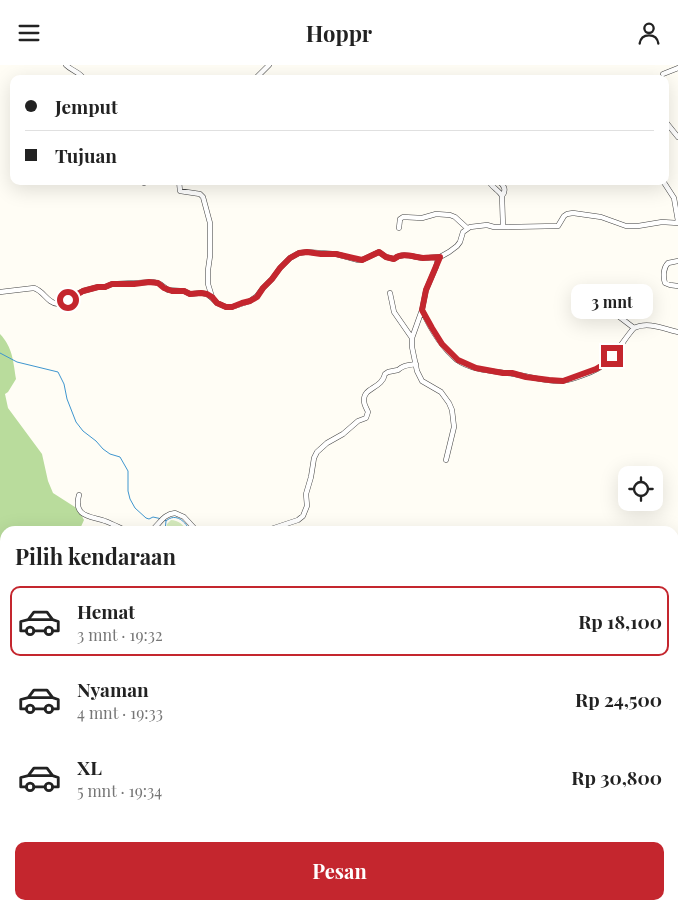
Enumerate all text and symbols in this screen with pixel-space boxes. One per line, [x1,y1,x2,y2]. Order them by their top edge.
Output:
text: Hoppr [306,18,372,48]
icon: menu [15,19,43,47]
icon: person [635,19,663,47]
text: Jemput [55,93,118,119]
text: Tujuan [55,142,117,168]
callout: 3 mnt [571,283,653,319]
route start [57,289,79,311]
text: 3 mnt [591,291,633,312]
route end [601,345,623,367]
map controls [618,466,663,511]
button: locate [618,466,663,511]
text: Pilih kendaraan [15,541,176,571]
text: Hemat [77,598,135,624]
icon: car [17,599,62,644]
text: Rp 18,100 [578,608,662,634]
text: 3 mnt · 19:32 [77,624,163,645]
text: Nyaman [77,676,149,702]
icon: car [17,677,62,722]
text: Rp 24,500 [575,686,662,712]
text: 4 mnt · 19:33 [77,702,163,723]
text: XL [77,754,102,780]
icon: car [17,755,62,800]
text: Rp 30,800 [571,764,662,790]
text: 5 mnt · 19:34 [77,780,162,801]
button: Pesan [15,842,664,900]

